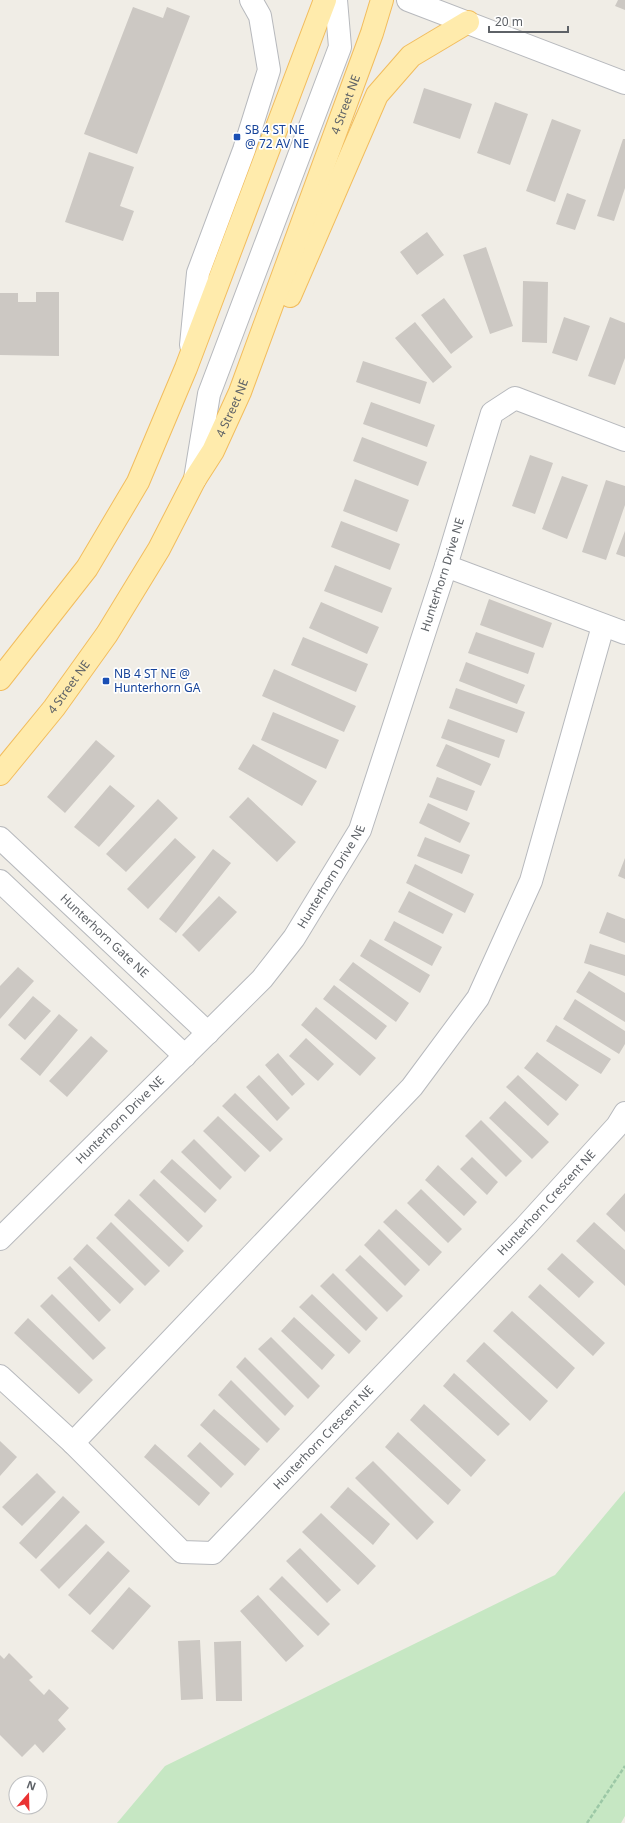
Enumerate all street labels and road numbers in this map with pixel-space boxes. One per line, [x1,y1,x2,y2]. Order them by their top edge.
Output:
street label: 4 Street NE [326,72,364,137]
street label: 4 Street NE [211,376,252,440]
street label: Hunterhorn Drive NE [416,516,468,634]
street label: 4 Street NE [44,656,94,717]
street label: Hunterhorn Drive NE [293,823,369,931]
street label: Hunterhorn Gate NE [57,890,153,981]
street label: Hunterhorn Drive NE [71,1072,168,1167]
street label: Hunterhorn Crescent NE [493,1146,599,1259]
street label: Hunterhorn Crescent NE [269,1381,377,1493]

